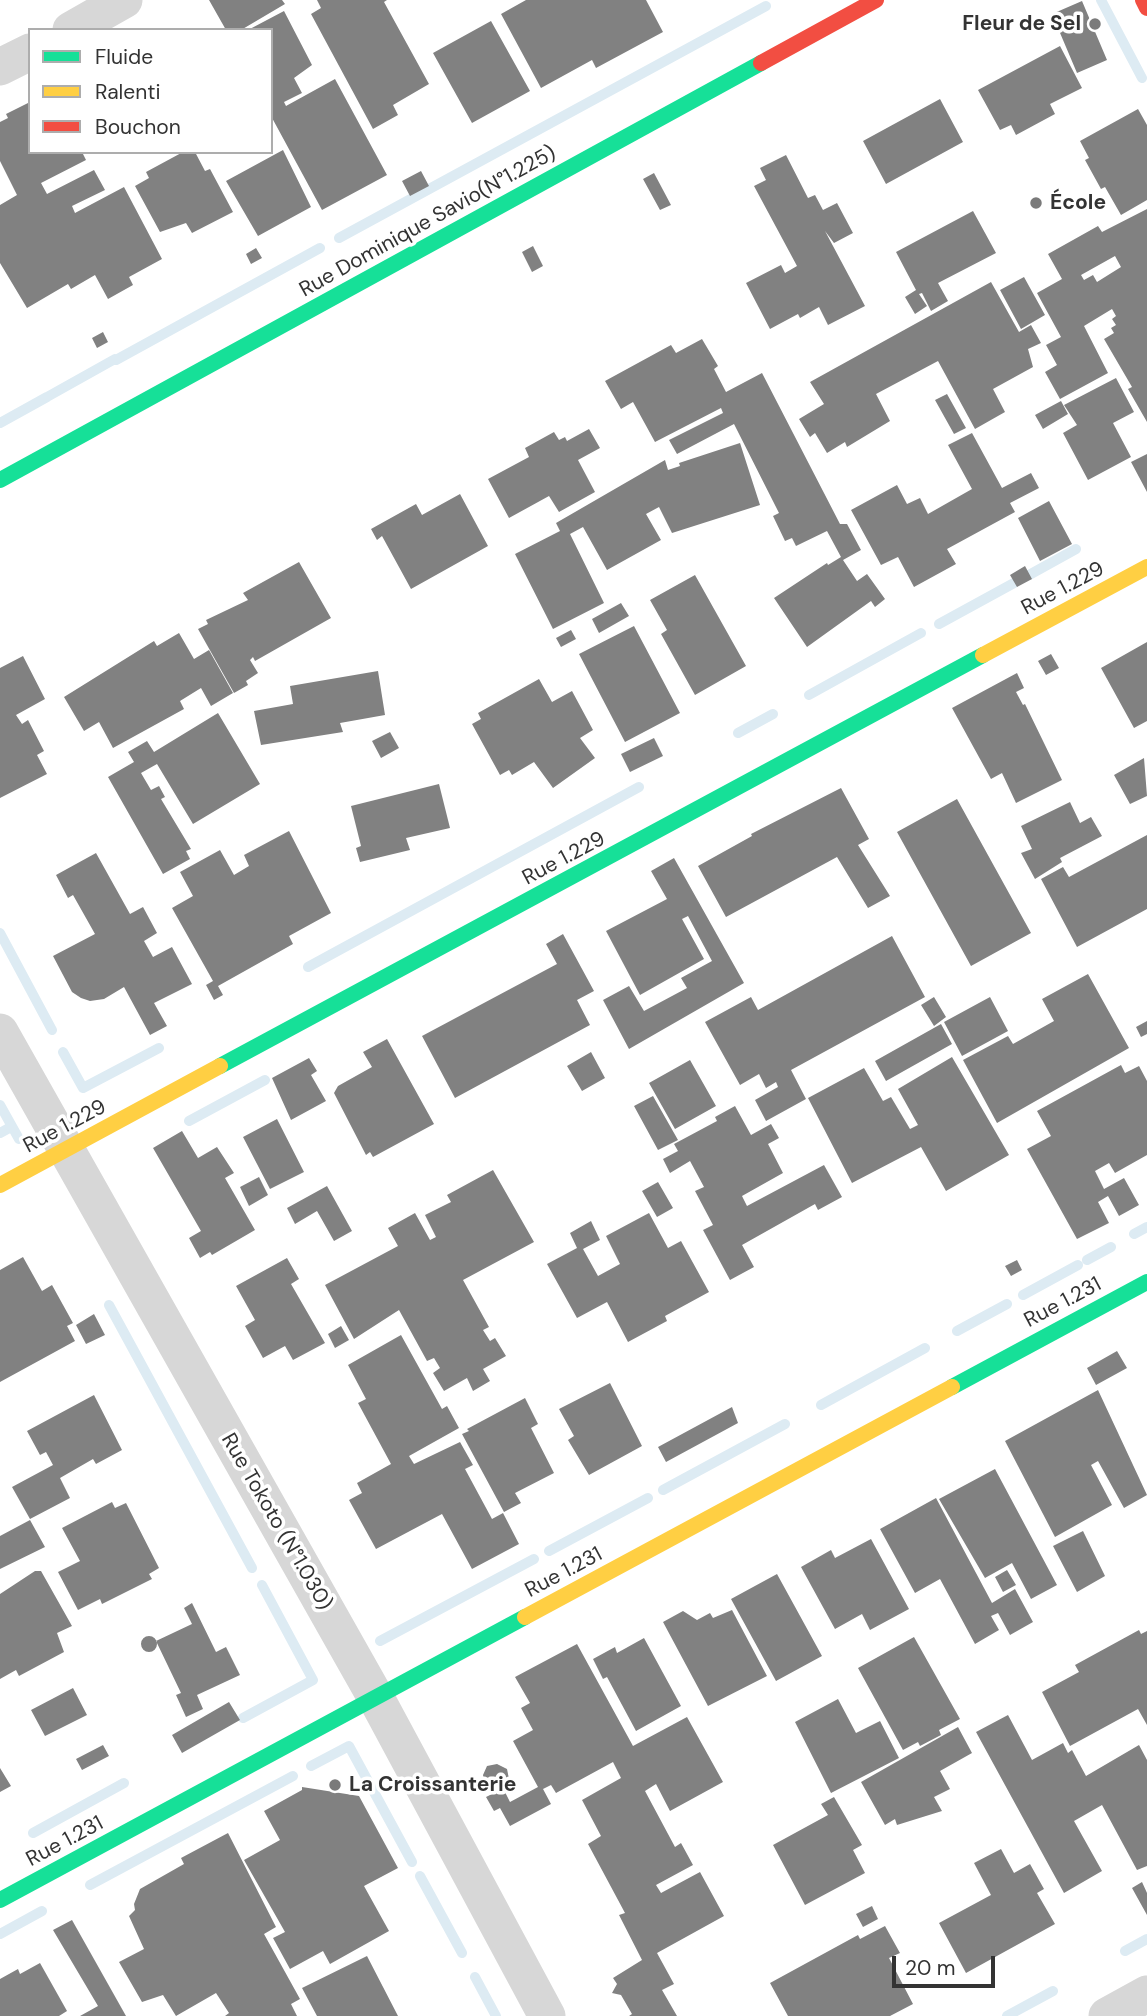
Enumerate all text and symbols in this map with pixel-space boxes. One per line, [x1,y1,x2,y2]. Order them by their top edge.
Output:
place label: Fleur de Sel [962,11,1081,37]
marker: Fleur de Sel [1087,16,1103,32]
legend [28,28,273,154]
text: Fluide [95,43,153,71]
text: Ralenti [95,78,161,106]
text: Bouchon [95,113,181,141]
street label: Rue Dominique Savio(N°1.225) [295,141,561,303]
place label: École [1050,190,1106,216]
marker: École [1028,195,1044,211]
street label: Rue 1.229 [1017,557,1109,621]
street label: Rue 1.229 [518,827,610,891]
street label: Rue 1.229 [19,1095,111,1159]
street label: Rue 1.231 [1020,1272,1106,1334]
street label: Rue Tokoto (N°1.030) [215,1429,337,1615]
street label: Rue 1.231 [521,1542,607,1604]
place label: La Croissanterie [349,1772,517,1798]
marker: La Croissanterie [327,1777,343,1793]
street label: Rue 1.231 [22,1811,108,1873]
scale bar [895,1942,998,1986]
text: 20 m [905,1954,956,1982]

